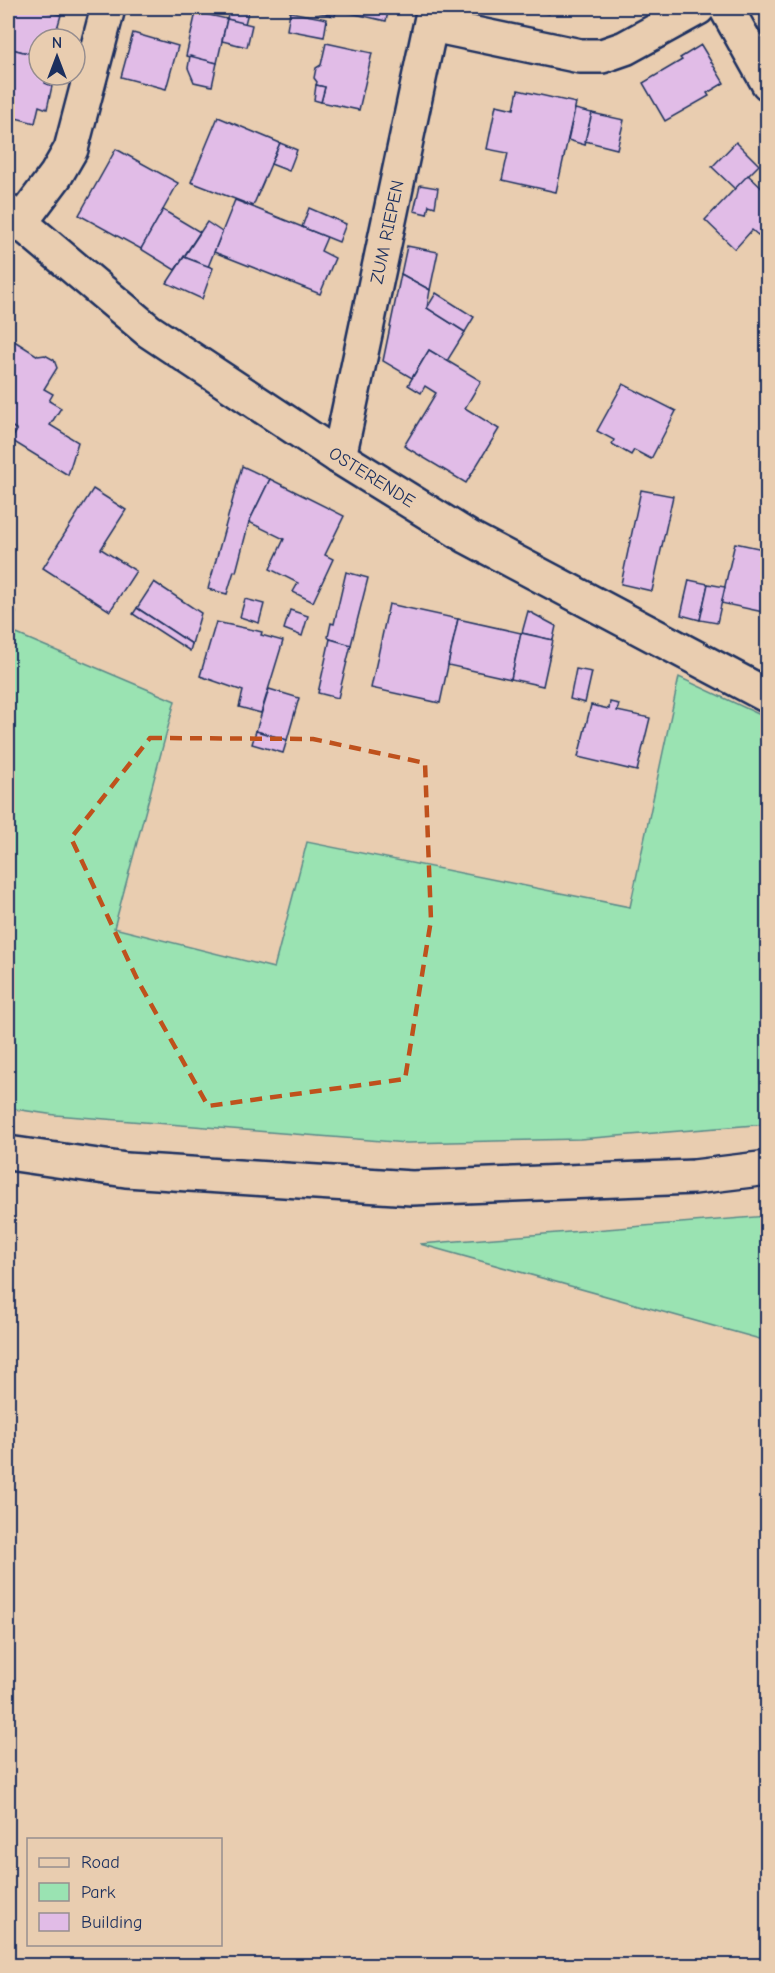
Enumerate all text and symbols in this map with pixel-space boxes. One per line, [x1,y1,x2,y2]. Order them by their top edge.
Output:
north arrow [27,27,87,87]
text: N [52,34,62,52]
street label: ZUM RIEPEN [366,178,409,286]
street label: OSTERENDE [325,443,419,512]
legend [27,1838,222,1946]
text: Road [81,1852,120,1873]
text: Park [81,1882,116,1903]
text: Building [81,1912,143,1933]

